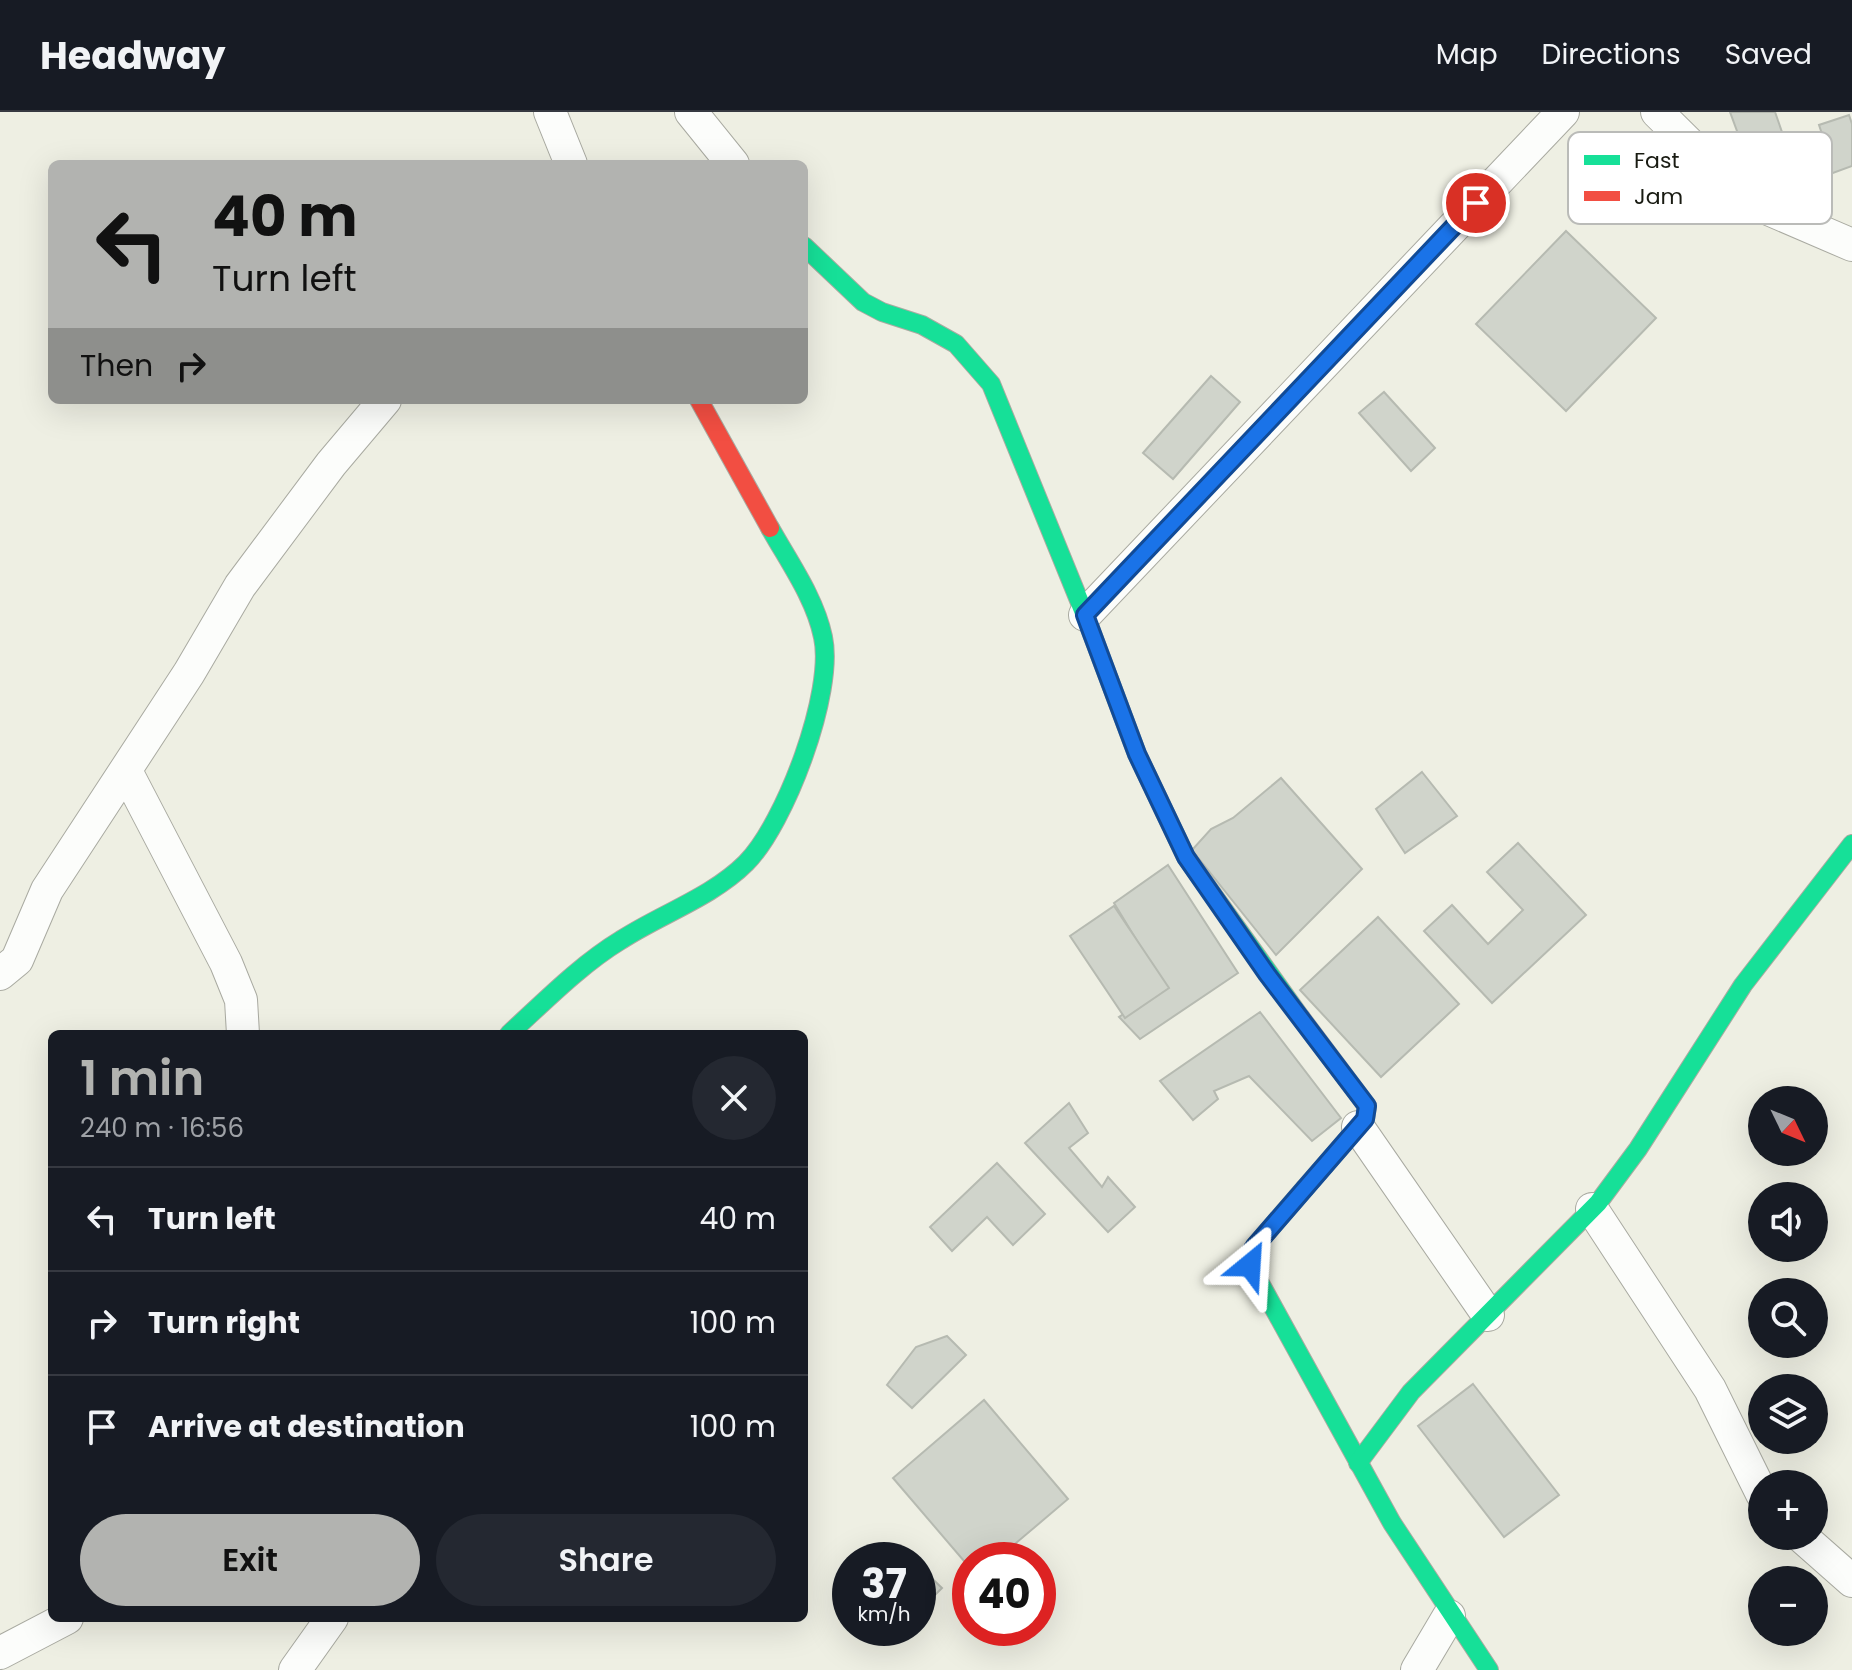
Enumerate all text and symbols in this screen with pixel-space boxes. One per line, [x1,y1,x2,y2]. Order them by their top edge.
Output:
text: Headway [40,29,226,82]
text: Map [1436,35,1498,74]
text: Directions [1542,35,1681,74]
text: Saved [1725,35,1812,74]
legend [1568,132,1832,224]
text: Fast [1634,145,1679,176]
pin [1442,169,1510,237]
text: 40 m [212,177,358,256]
icon: arrive [1454,181,1498,225]
text: Jam [1634,181,1683,212]
icon: left [80,192,184,296]
text: Turn left [212,253,357,304]
text: Then [80,344,153,387]
icon: right [169,344,213,388]
text: 1 min [80,1045,204,1112]
button: close [692,1056,776,1140]
north arrow [1748,1086,1828,1166]
map controls [1748,1086,1828,1646]
text: 240 m · 16:56 [80,1110,244,1146]
button: sound [1748,1182,1828,1262]
icon: left [80,1197,124,1241]
text: Turn left [148,1197,276,1240]
text: 40 m [699,1197,776,1240]
position arrow [1208,1223,1292,1307]
button: search [1748,1278,1828,1358]
icon: right [80,1301,124,1345]
text: Turn right [148,1301,300,1344]
text: 100 m [690,1301,776,1344]
button: layers [1748,1374,1828,1454]
icon: arrive [80,1405,124,1449]
text: Arrive at destination [148,1405,465,1448]
text: 100 m [690,1405,776,1448]
button: + [1748,1470,1828,1550]
button: Exit [80,1514,420,1606]
button: Share [436,1514,776,1606]
speed limit sign: 40 [952,1542,1056,1646]
text: 37 [861,1556,907,1612]
button: − [1748,1566,1828,1646]
text: km/h [857,1600,911,1628]

